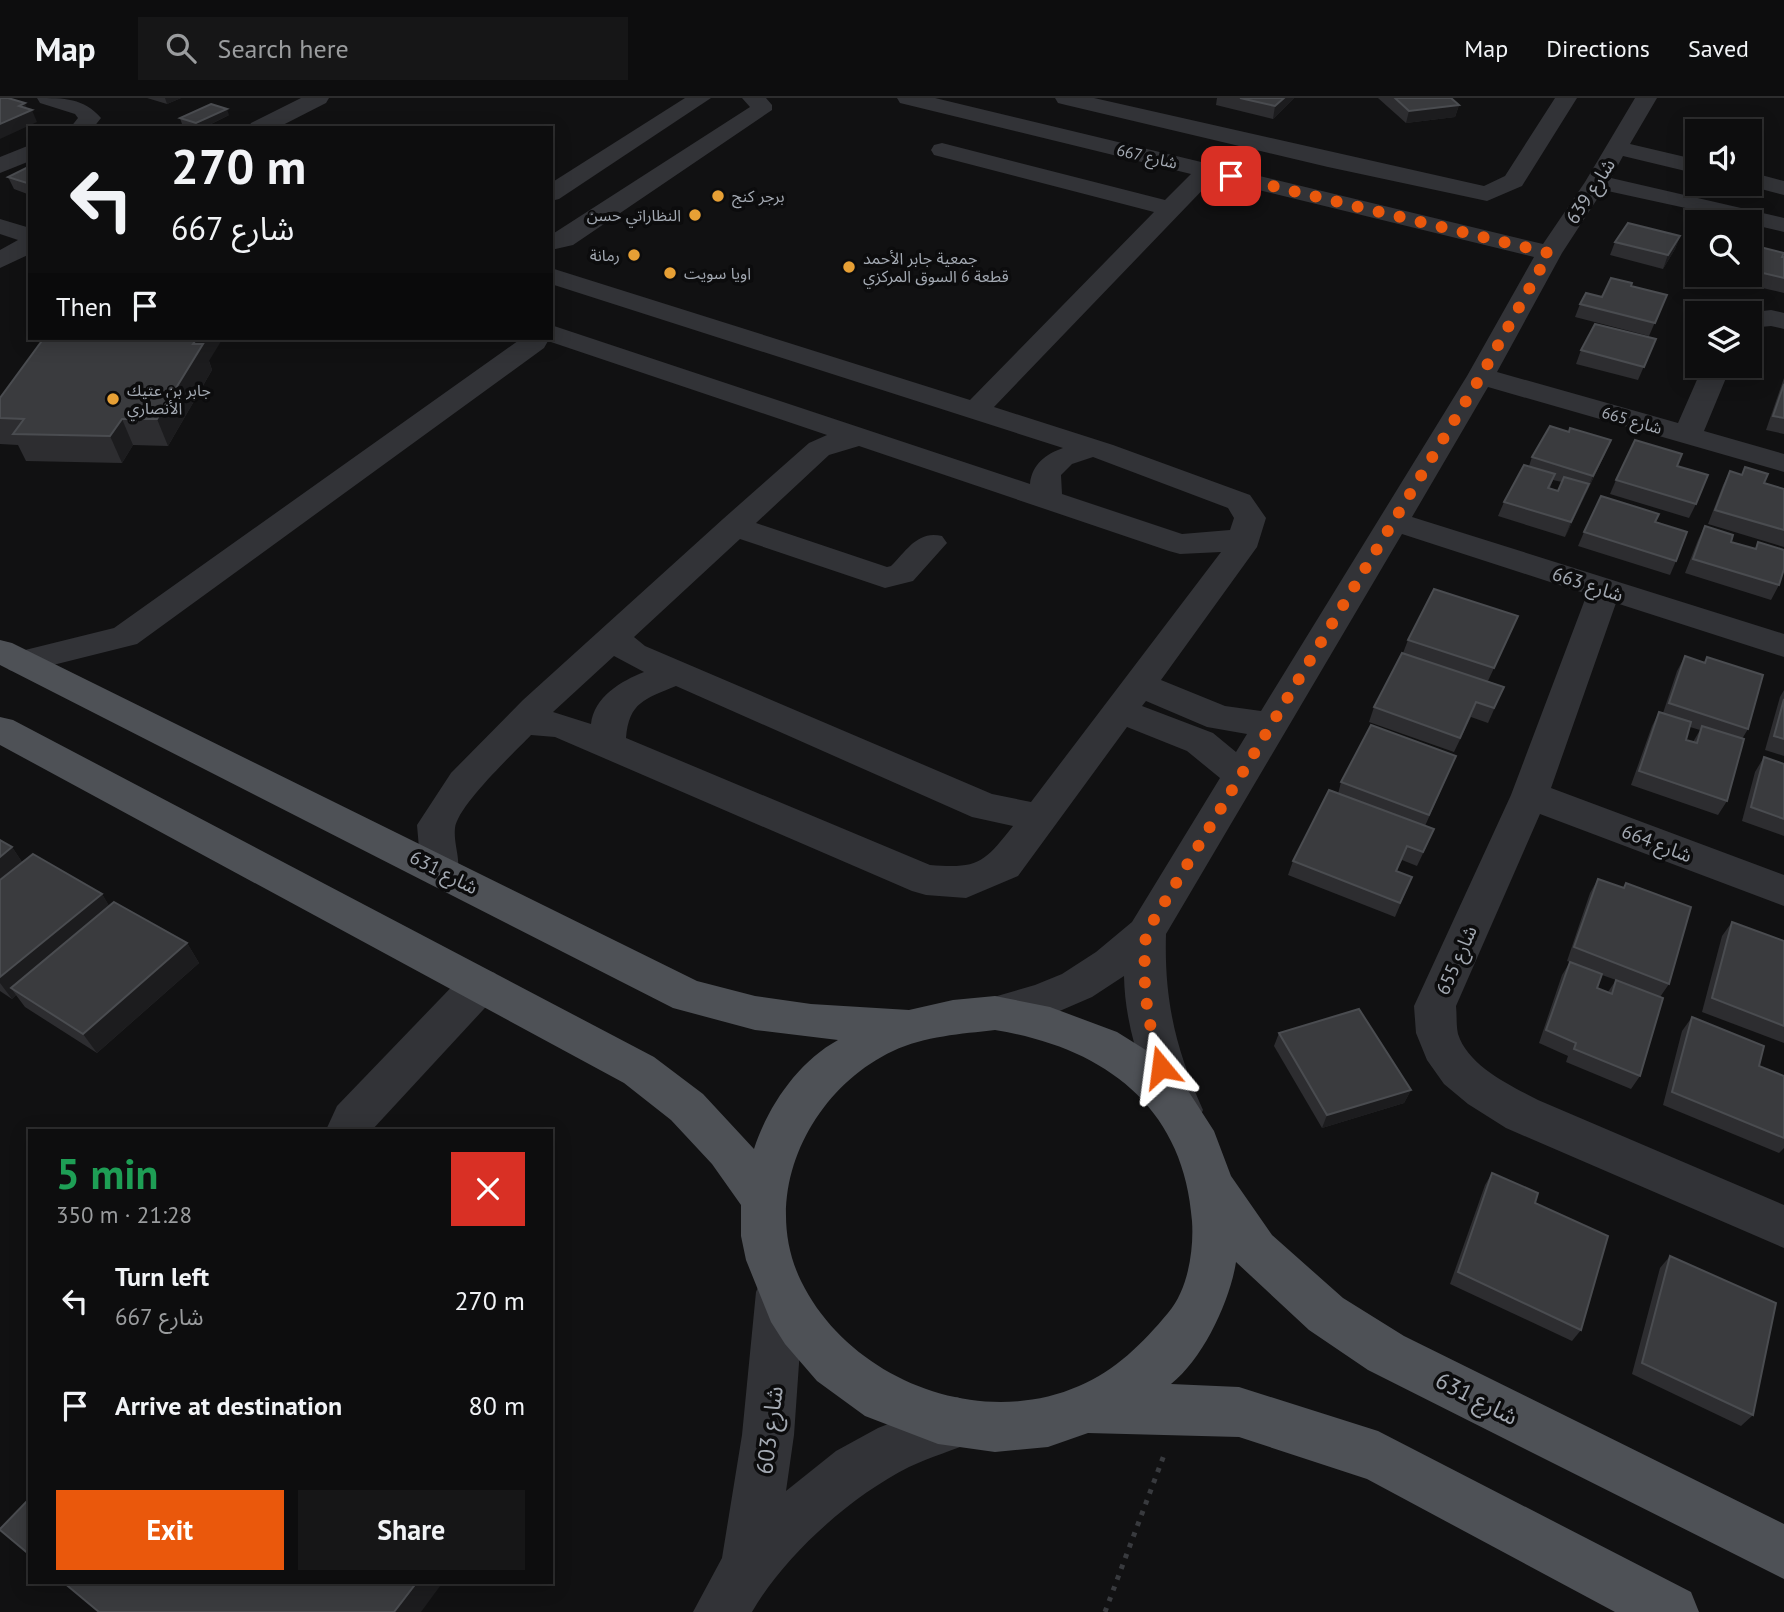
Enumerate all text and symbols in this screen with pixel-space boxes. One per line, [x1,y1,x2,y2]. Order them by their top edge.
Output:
search box [138,17,628,80]
text: Map [35,27,96,70]
icon: search [162,29,200,67]
text: Search here [218,32,349,65]
text: Map [1464,33,1508,64]
text: Directions [1546,33,1650,64]
text: Saved [1688,33,1749,64]
map controls [1685,119,1762,378]
button: sound [1685,119,1762,196]
text: 270 m [171,134,306,198]
street label: شارع 667 [1114,139,1179,176]
pin [1201,146,1261,206]
icon: left [56,154,147,245]
street label: شارع 639 [1560,154,1622,229]
icon: arrive [1212,157,1250,195]
place label: برجر كنج [732,186,785,209]
marker: برجر كنج [710,188,726,204]
place label: النظاراتي حسن [587,205,681,228]
text: شارع 667 [171,207,294,249]
marker: النظاراتي حسن [687,207,703,223]
button: search [1685,210,1762,287]
place label: رمانة [590,245,620,265]
marker: رمانة [626,247,642,263]
place label: جمعية جابر الأحمد قطعة 6 السوق المركزي [863,248,1009,289]
marker: جمعية جابر الأحمد قطعة 6 السوق المركزي [841,259,857,275]
place label: اويا سويت [684,263,751,283]
marker: اويا سويت [662,265,678,281]
icon: arrive [126,287,164,325]
text: Then [56,290,112,323]
button: layers [1685,301,1762,378]
place label: جابر بن عتيك الأنصاري [127,380,211,421]
marker: جابر بن عتيك الأنصاري [105,391,121,407]
street label: شارع 665 [1599,402,1664,441]
street label: شارع 663 [1549,561,1627,609]
street label: شارع 664 [1618,819,1695,869]
street label: شارع 631 [405,845,482,901]
street label: شارع 655 [1430,922,1484,999]
position arrow [1124,1030,1198,1104]
text: 5 min [56,1146,158,1201]
button: close [451,1152,525,1226]
text: 350 m · 21:28 [56,1200,192,1229]
text: Turn left [115,1260,209,1293]
icon: left [56,1282,94,1320]
text: 270 m [454,1284,525,1317]
text: شارع 667 [115,1302,204,1331]
street label: شارع 631 [1430,1365,1523,1434]
street label: شارع 603 [749,1384,792,1476]
icon: arrive [56,1387,94,1425]
text: Arrive at destination [115,1389,342,1422]
text: 80 m [469,1389,525,1422]
button: Exit [56,1490,284,1570]
button: Share [298,1490,525,1570]

